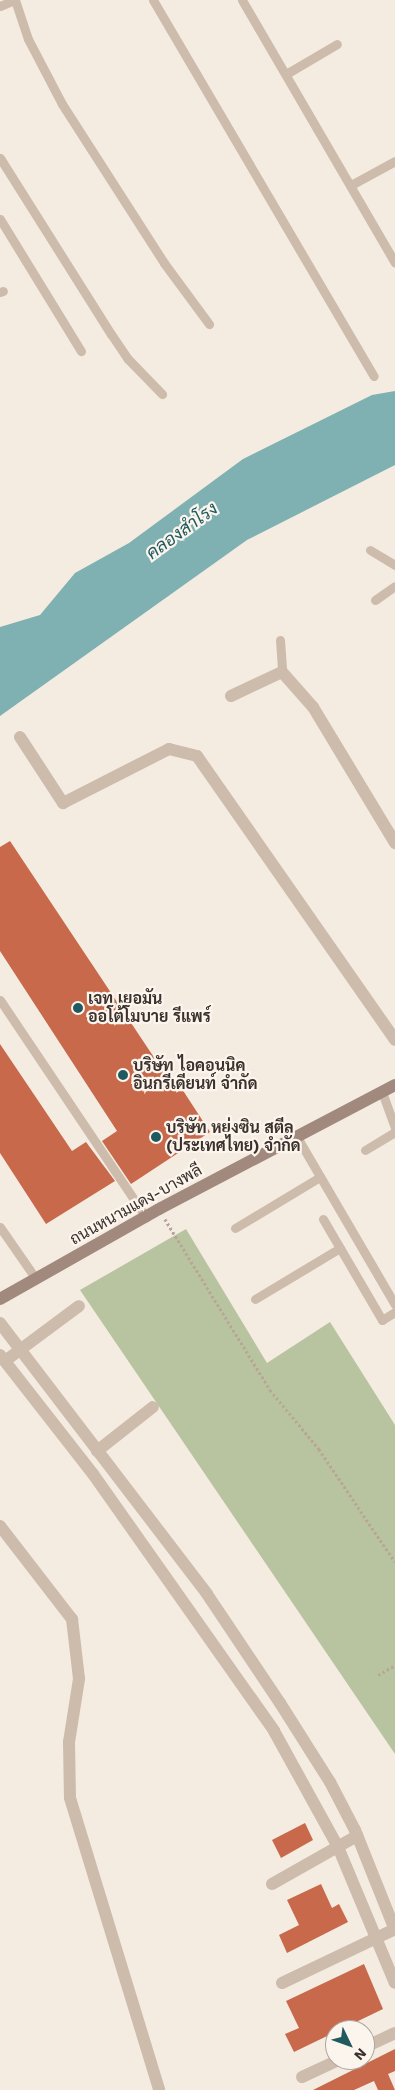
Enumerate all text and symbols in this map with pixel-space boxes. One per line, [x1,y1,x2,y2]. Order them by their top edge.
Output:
water label: คลองสำโรง [142,498,222,564]
place label: เจท เยอมัน ออโต้โมบาย รีแพร์ [88,989,211,1027]
marker: เจท เยอมัน ออโต้โมบาย รีแพร์ [72,1002,84,1014]
place label: บริษัท ไอคอนนิค อินกรีเดียนท์ จำกัด [133,1056,257,1094]
marker: บริษัท ไอคอนนิค อินกรีเดียนท์ จำกัด [117,1069,129,1081]
place label: บริษัท หย่งซิน สตีล (ประเทศไทย) จํากัด [166,1118,301,1156]
marker: บริษัท หย่งซิน สตีล (ประเทศไทย) จํากัด [150,1131,162,1143]
street label: ถนนหนามแดง-บางพลี [67,1161,205,1249]
north arrow [325,2020,375,2070]
text: N [351,2045,370,2064]

